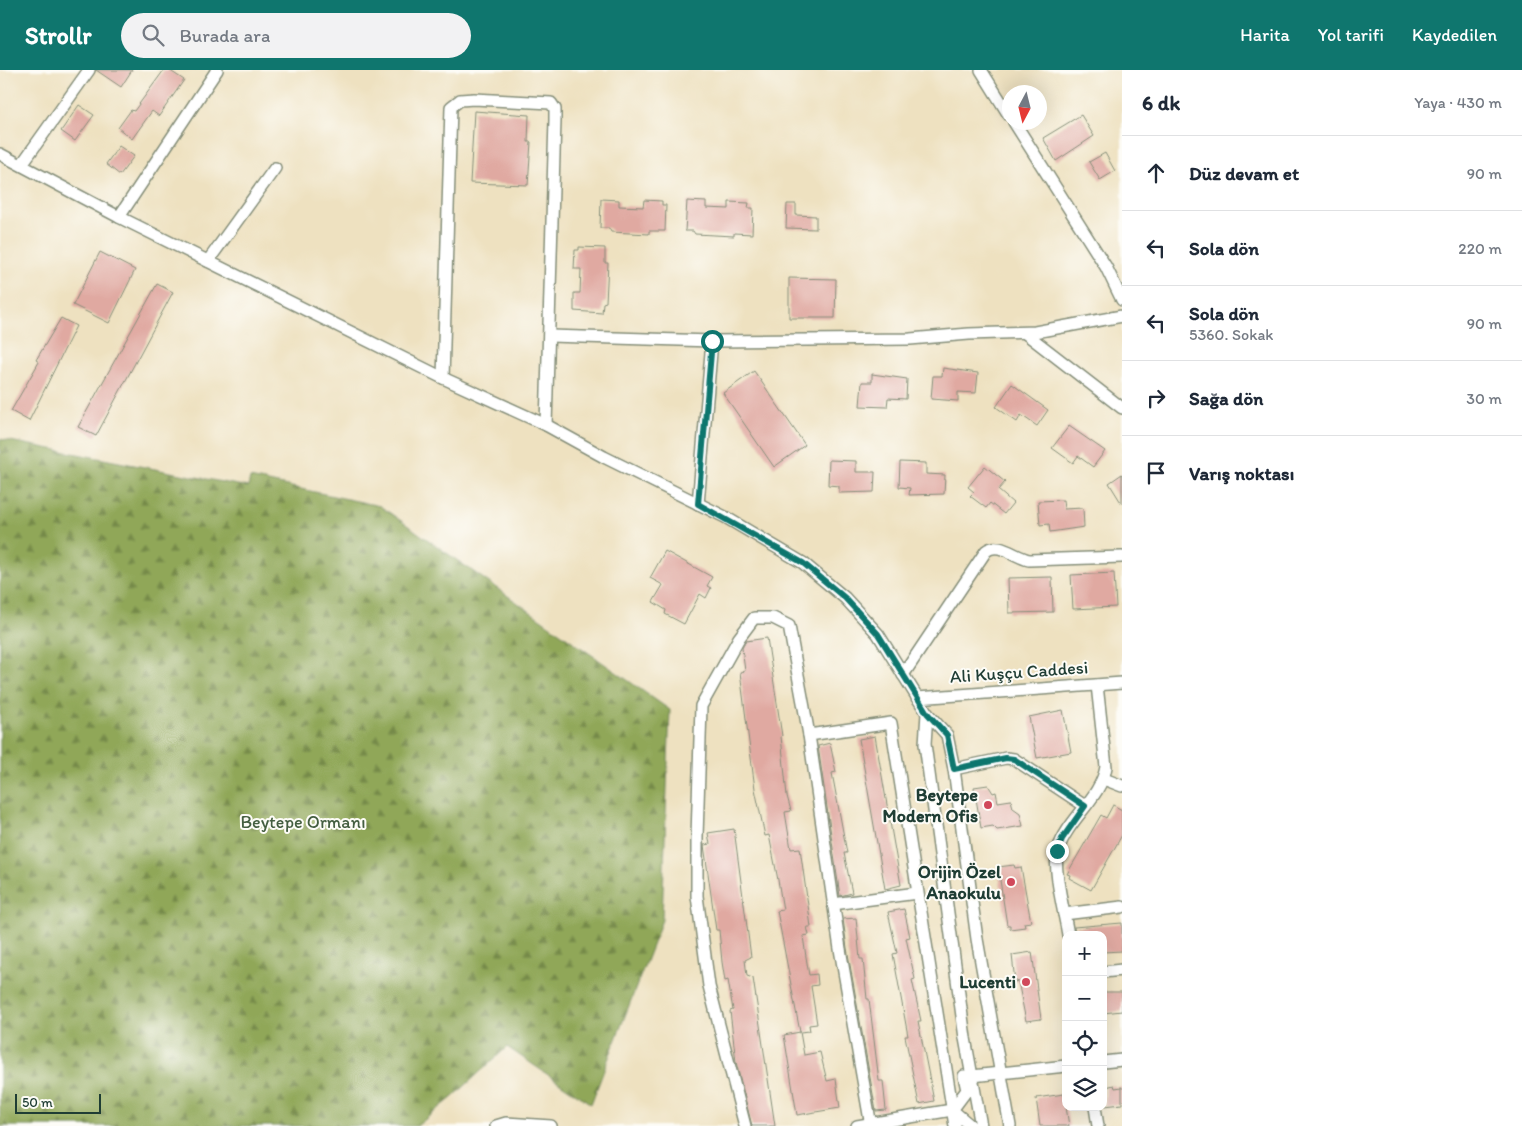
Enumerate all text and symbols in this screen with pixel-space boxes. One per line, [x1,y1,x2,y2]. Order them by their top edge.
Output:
search box [121,13,471,58]
text: Strollr [25,21,91,50]
icon: search [139,21,167,49]
text: Burada ara [179,24,270,47]
text: Harita [1240,24,1290,46]
text: Yol tarifi [1318,24,1384,46]
text: Kaydedilen [1412,24,1497,46]
north arrow [1002,85,1047,130]
text: 6 dk [1142,90,1180,115]
text: Yaya · 430 m [1414,93,1502,112]
icon: ahead [1142,159,1170,187]
text: Düz devam et [1189,162,1299,185]
text: 90 m [1467,164,1502,183]
icon: left [1142,234,1170,262]
text: Sola dön [1189,237,1259,260]
text: 220 m [1458,239,1502,258]
text: Sola dön [1189,302,1259,325]
icon: left [1142,309,1170,337]
text: 90 m [1467,314,1502,333]
text: 5360. Sokak [1189,325,1273,344]
route start [701,330,724,353]
icon: right [1142,384,1170,412]
text: Sağa dön [1189,387,1263,410]
text: 30 m [1466,389,1502,408]
icon: arrive [1142,459,1170,487]
text: Varış noktası [1189,462,1294,485]
street label: Ali Kuşçu Caddesi [949,656,1089,688]
place label: Beytepe Modern Ofis [883,784,978,827]
marker: Beytepe Modern Ofis [982,799,994,811]
park label: Beytepe Ormanı [240,811,366,833]
route end [1046,840,1069,863]
place label: Orijin Özel Anaokulu [918,861,1002,904]
marker: Orijin Özel Anaokulu [1005,876,1017,888]
map controls [1062,931,1107,1111]
button: + [1062,931,1107,976]
place label: Lucenti [959,971,1016,993]
marker: Lucenti [1020,976,1032,988]
button: − [1062,976,1107,1021]
button: locate [1062,1021,1107,1066]
button: layers [1062,1066,1107,1111]
scale bar [15,1091,101,1114]
text: 50 m [22,1094,53,1111]

